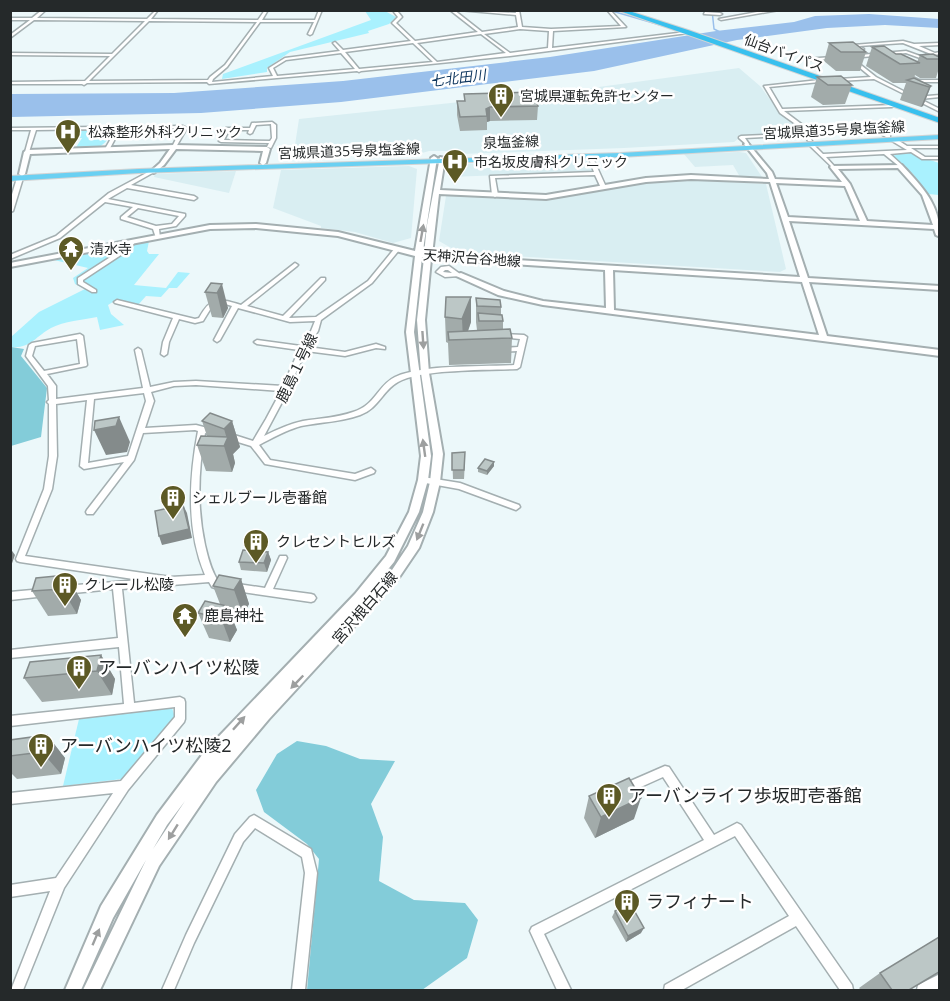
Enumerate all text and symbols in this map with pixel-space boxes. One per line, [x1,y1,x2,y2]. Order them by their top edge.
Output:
street label: 仙台バイパス [742,29,827,76]
water label: 七北田川 [429,64,489,90]
building icon: 宮城県運転免許センター [486,81,516,119]
place label: 宮城県運転免許センター [520,86,674,105]
street label: 宮城県道35号泉塩釜線 [763,116,905,143]
hospital icon: 松森整形外科クリニック [53,117,83,155]
place label: 松森整形外科クリニック [88,122,242,141]
street label: 泉塩釜線 [483,131,539,152]
street label: 宮城県道35号泉塩釜線 [278,139,420,162]
hospital icon: 市名坂皮膚科クリニック [440,147,470,185]
place label: 市名坂皮膚科クリニック [474,152,628,171]
one-way arrow [417,224,426,243]
temple icon: 清水寺 [56,234,86,272]
place label: 清水寺 [90,239,132,258]
street label: 天神沢台谷地線 [422,245,522,270]
street label: 鹿島１号線 [271,329,322,406]
one-way arrow [418,331,427,350]
one-way arrow [419,438,429,457]
building icon: シェルブール壱番館 [158,483,188,521]
place label: シェルブール壱番館 [192,487,327,507]
one-way arrow [414,523,424,541]
building icon: クレセントヒルズ [241,527,271,565]
place label: クレセントヒルズ [276,531,396,551]
street label: 宮沢根白石線 [327,567,401,648]
building icon: クレール松陵 [50,570,80,608]
place label: クレール松陵 [84,574,174,594]
temple icon: 鹿島神社 [170,601,200,639]
place label: 鹿島神社 [204,605,264,625]
building icon: アーバンハイツ松陵 [64,653,94,691]
place label: アーバンハイツ松陵 [98,655,259,679]
one-way arrow [290,674,304,688]
one-way arrow [232,716,245,731]
building icon: アーバンハイツ松陵2 [26,731,56,769]
place label: アーバンハイツ松陵2 [60,733,232,757]
building icon: アーバンライフ歩坂町壱番館 [594,781,624,819]
place label: アーバンライフ歩坂町壱番館 [628,783,862,807]
one-way arrow [168,824,179,840]
building icon: ラフィナート [612,887,642,925]
place label: ラフィナート [646,889,754,913]
one-way arrow [91,927,101,945]

